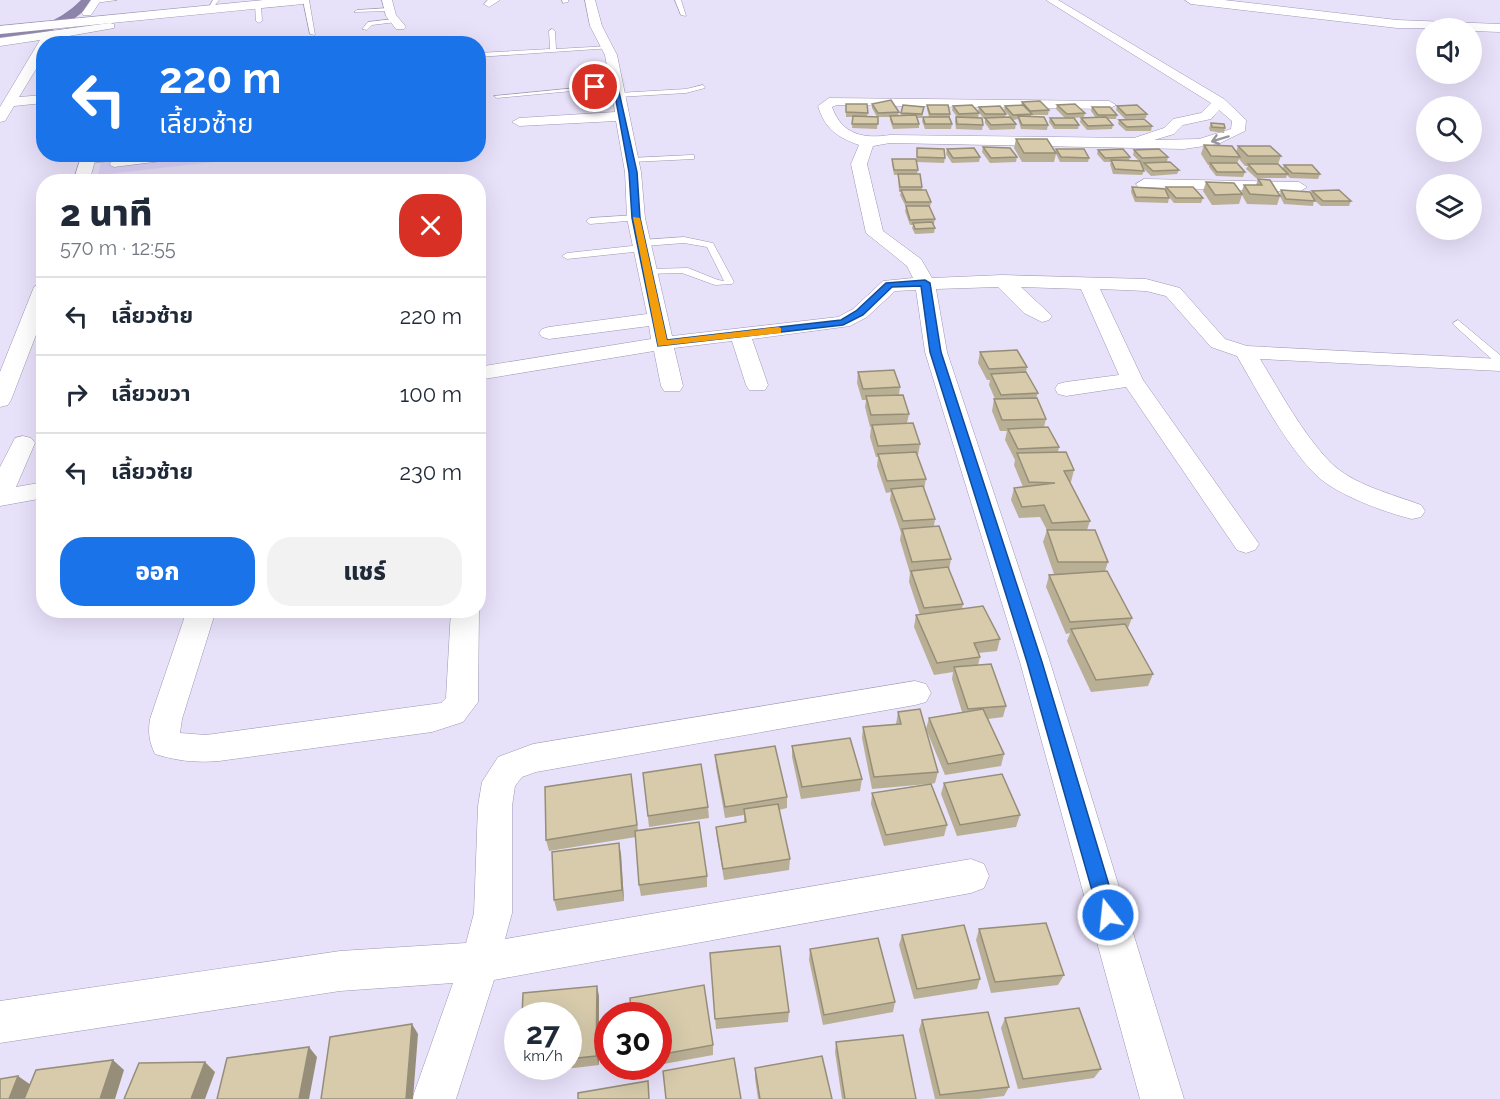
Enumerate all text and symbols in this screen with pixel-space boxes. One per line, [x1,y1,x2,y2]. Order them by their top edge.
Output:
map controls [1416,18,1482,240]
button: sound [1416,18,1482,84]
text: 220 m [159,54,281,103]
icon: left [60,60,138,138]
pin [569,61,620,112]
icon: arrive [578,70,611,103]
button: search [1416,96,1482,162]
text: เลี้ยวซ้าย [159,108,253,139]
one-way arrow [1211,134,1230,145]
button: layers [1416,174,1482,240]
text: 2 นาที [60,192,152,234]
button: close [399,194,462,257]
text: 570 m · 12:55 [60,236,176,260]
icon: left [60,300,93,333]
text: เลี้ยวซ้าย [111,302,193,328]
text: 220 m [400,303,462,329]
icon: right [60,378,93,411]
text: เลี้ยวขวา [111,380,191,406]
text: 100 m [400,381,462,407]
icon: left [60,456,93,489]
text: เลี้ยวซ้าย [111,458,193,484]
text: 230 m [399,459,462,485]
button: ออก [60,537,255,606]
button: แชร์ [267,537,462,606]
position arrow [1076,883,1140,947]
speed limit sign: 30 [594,1002,672,1080]
text: 27 [526,1016,560,1051]
text: km/h [523,1047,563,1065]

